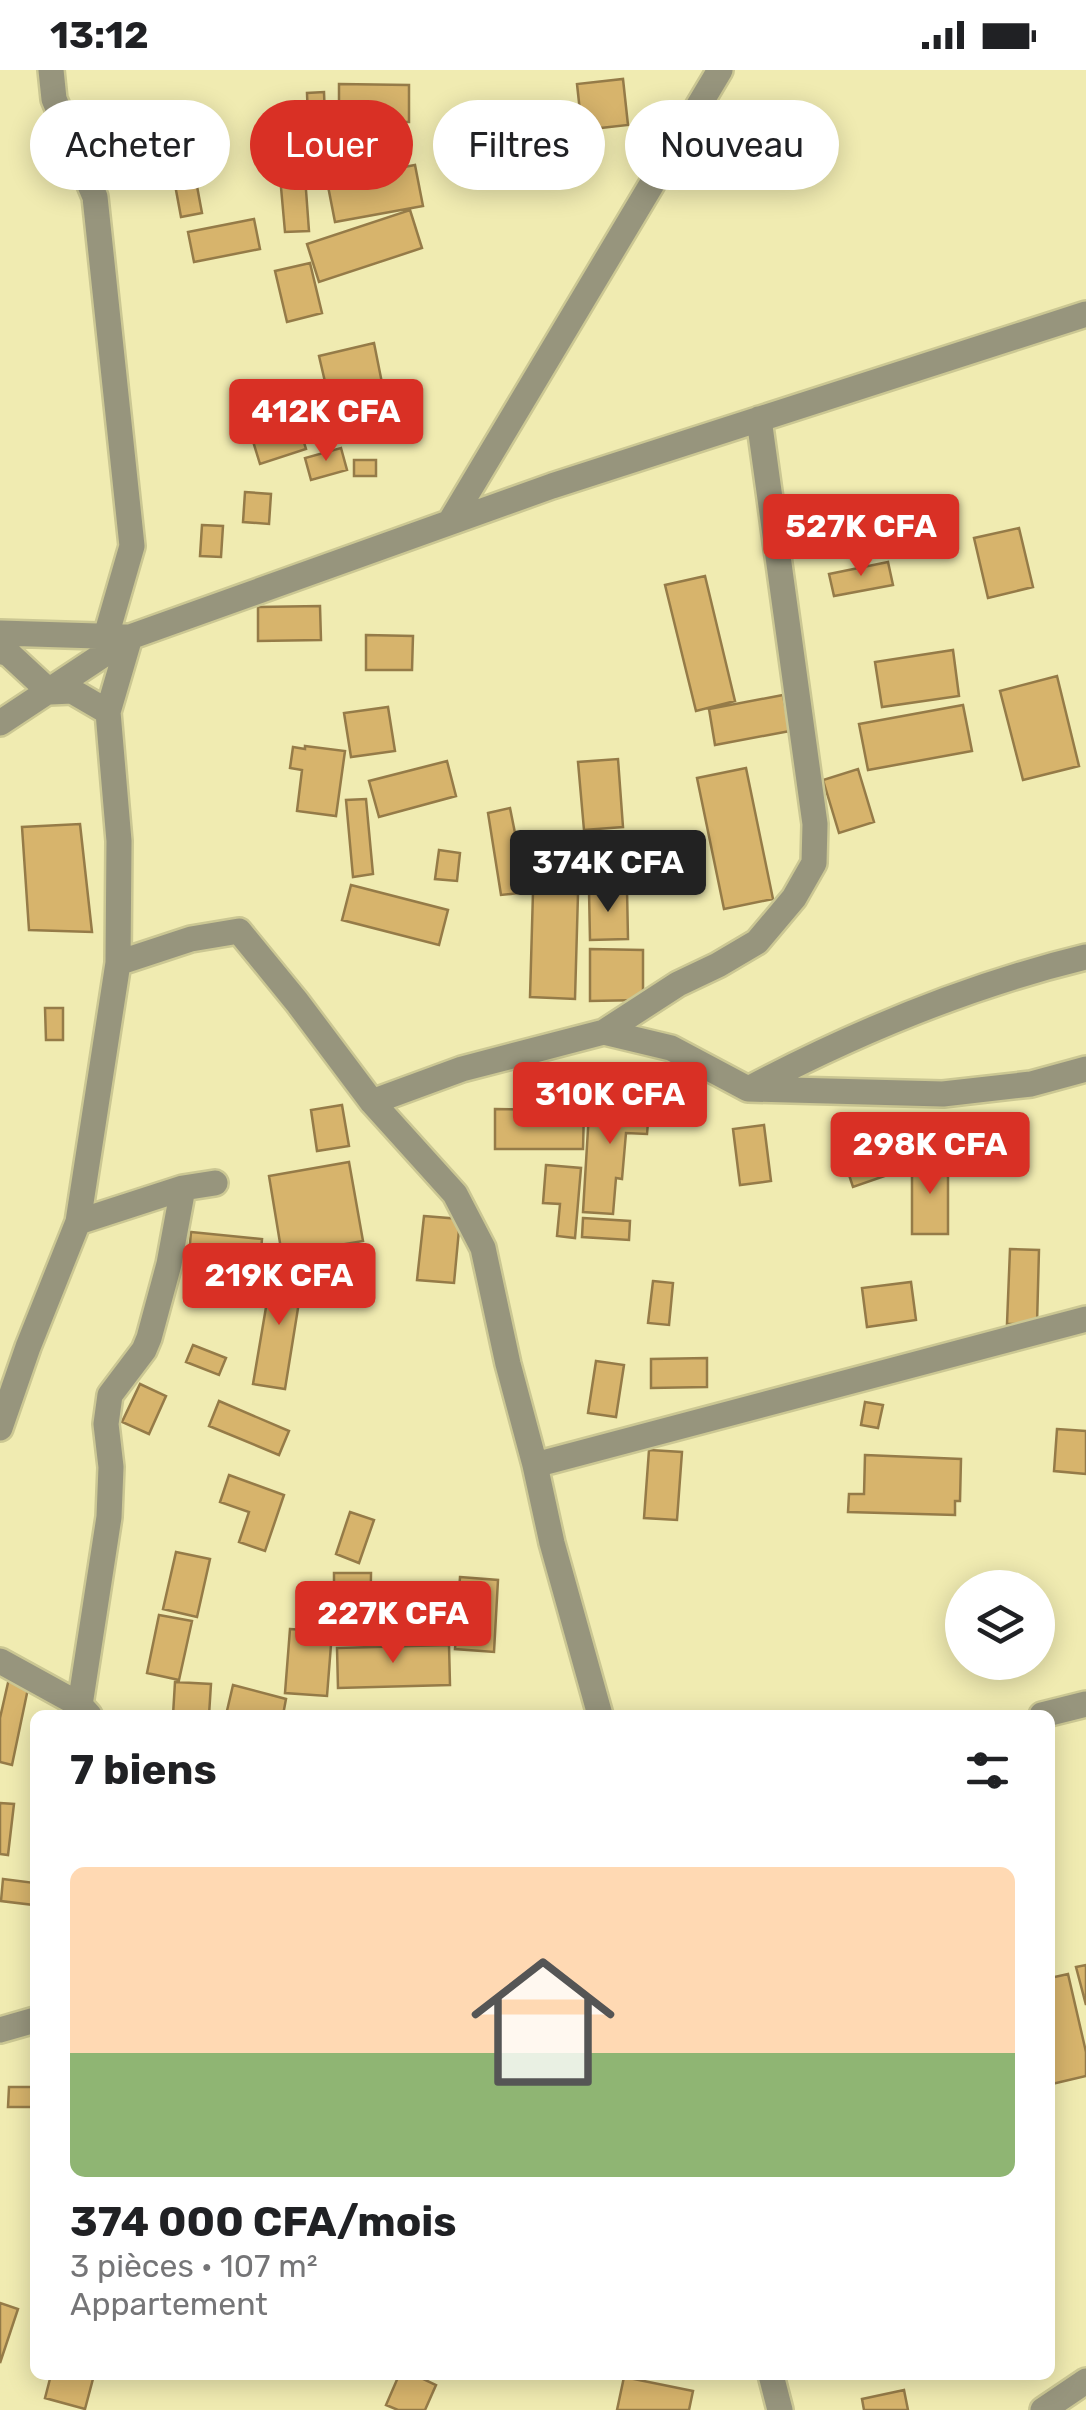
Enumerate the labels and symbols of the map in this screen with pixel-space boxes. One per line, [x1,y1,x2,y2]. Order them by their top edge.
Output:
pin: 412K CFA [223,379,429,464]
pin: 527K CFA [758,494,964,579]
pin: 374K CFA [505,830,711,915]
pin: 310K CFA [507,1062,713,1147]
pin: 298K CFA [827,1112,1033,1197]
pin: 219K CFA [176,1243,382,1328]
pin: 227K CFA [290,1581,496,1666]

